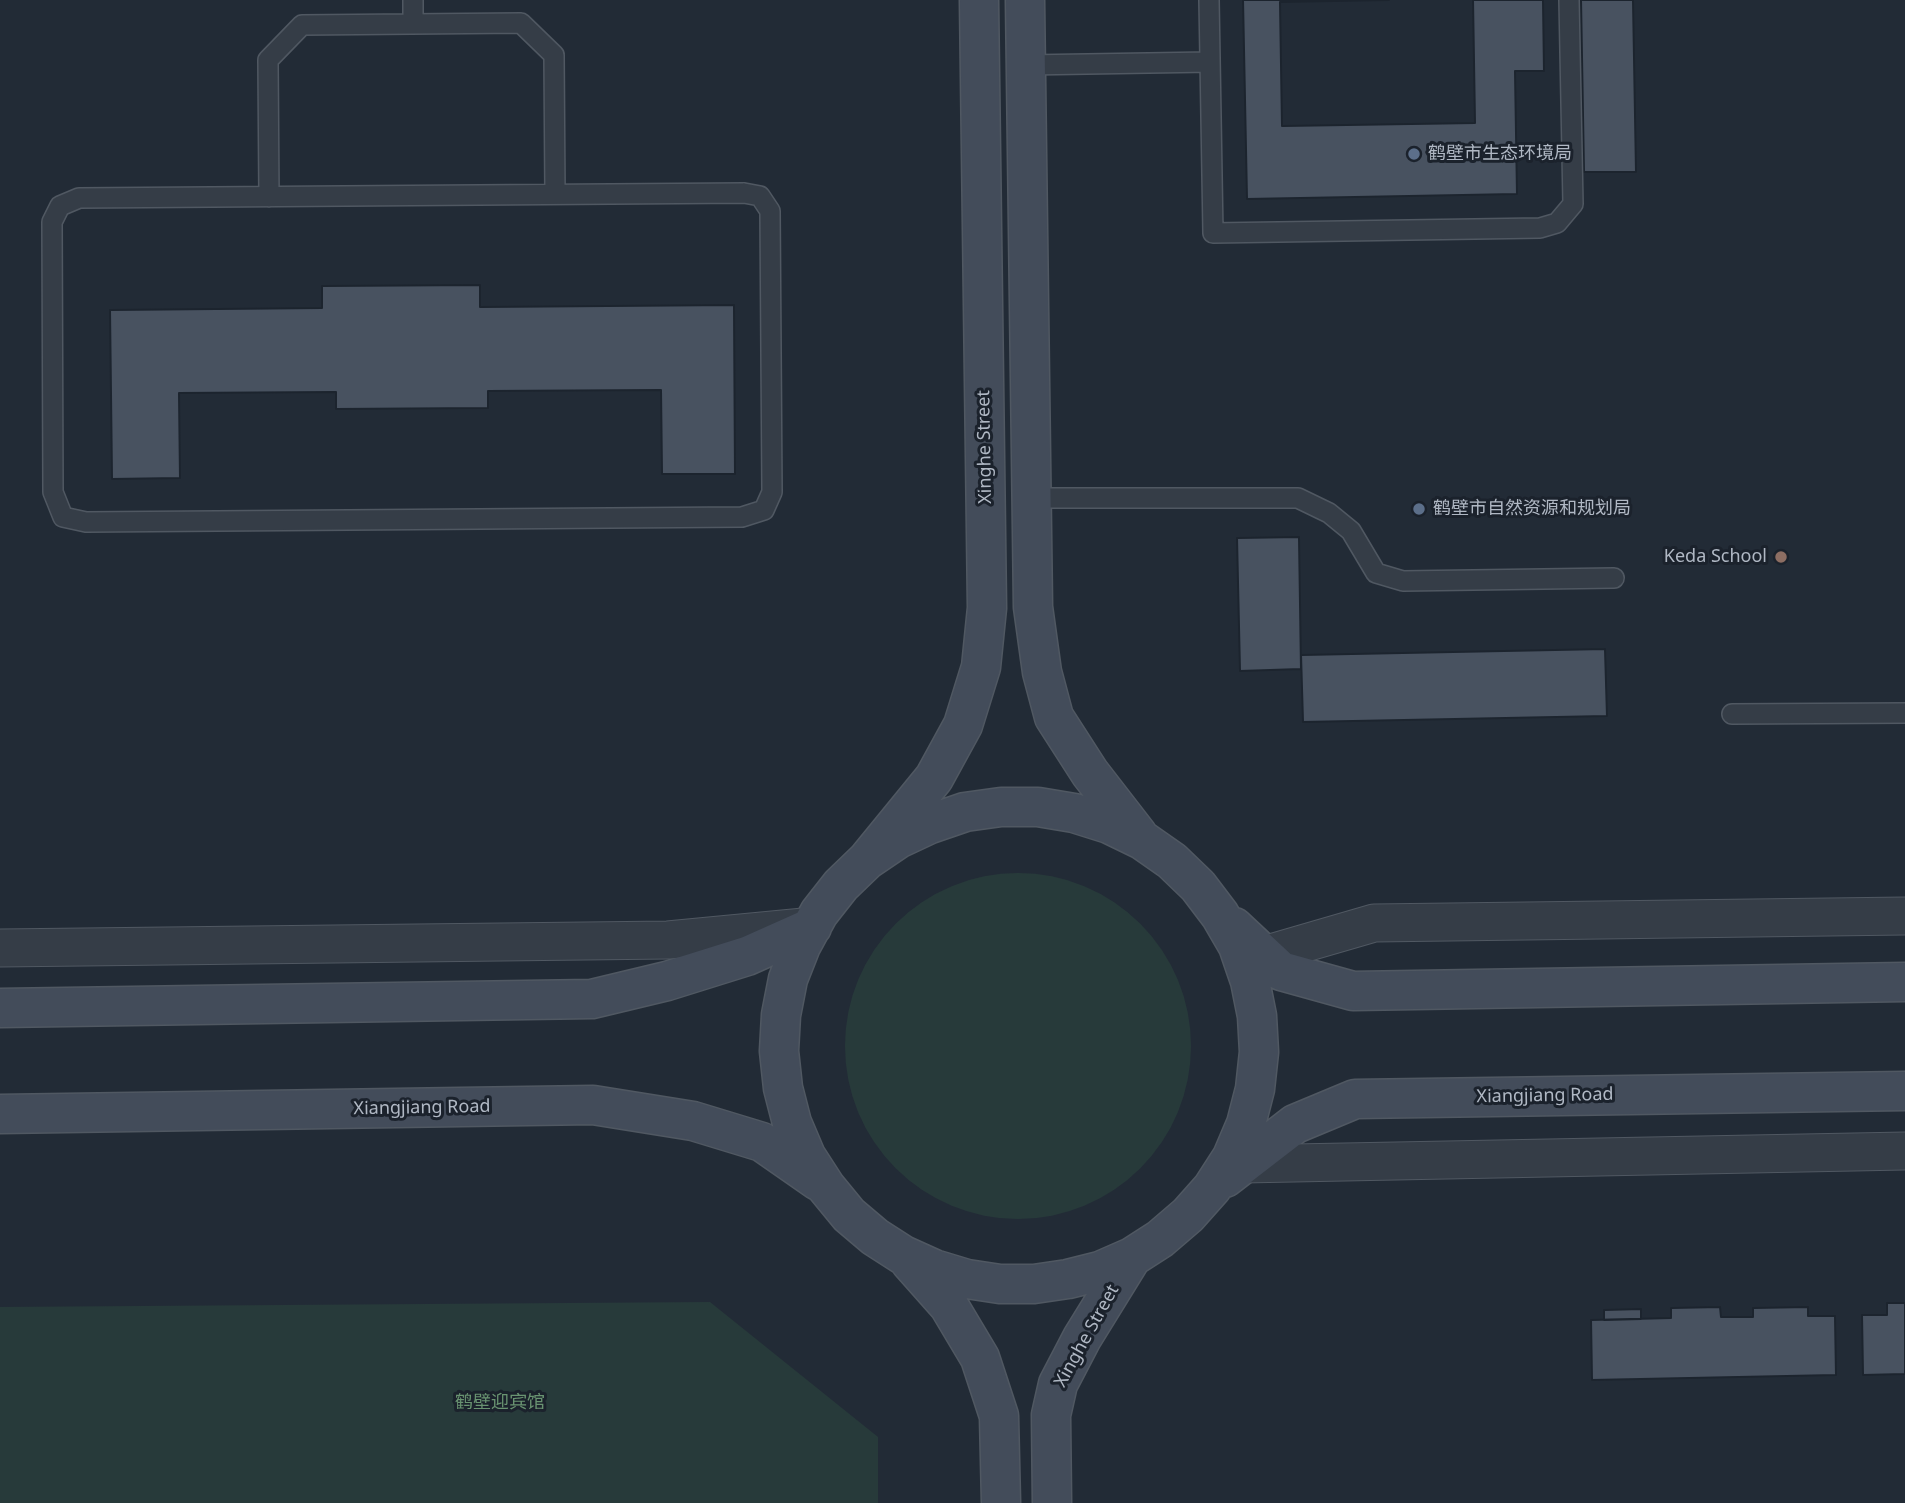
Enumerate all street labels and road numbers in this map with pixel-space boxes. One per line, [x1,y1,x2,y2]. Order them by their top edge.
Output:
street label: Xinghe Street [973,390,997,504]
street label: Xiangjiang Road [1476,1084,1614,1108]
street label: Xiangjiang Road [353,1096,491,1120]
street label: Xinghe Street [1050,1281,1124,1391]

